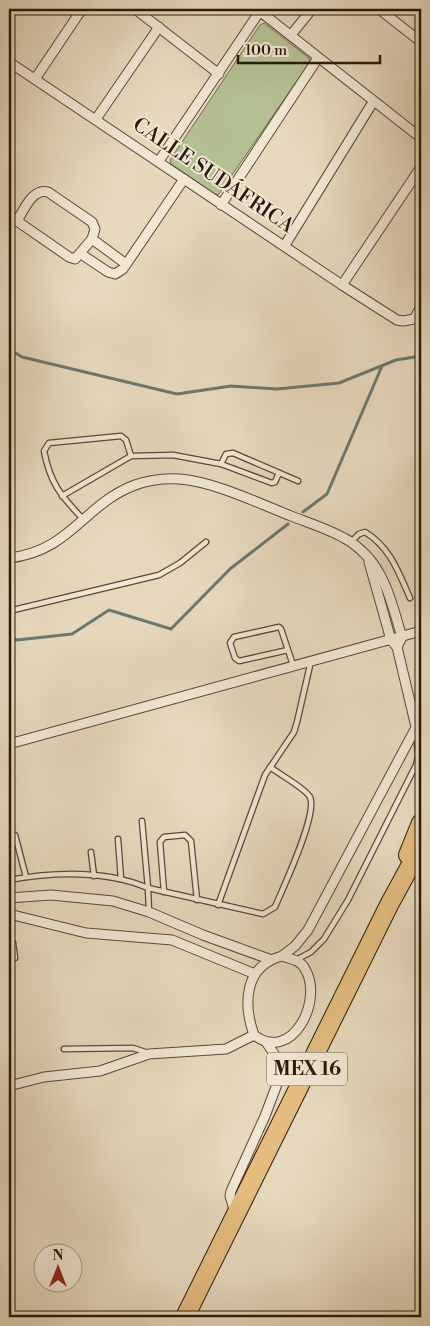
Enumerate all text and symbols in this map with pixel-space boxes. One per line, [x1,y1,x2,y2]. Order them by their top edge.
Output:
scale bar [238,32,380,64]
text: 100 m [245,41,287,60]
street label: CALLE SUDÁFRICA [127,112,300,240]
road number: MEX 16 [267,1052,347,1086]
north arrow [32,1244,82,1294]
text: N [52,1247,64,1265]

